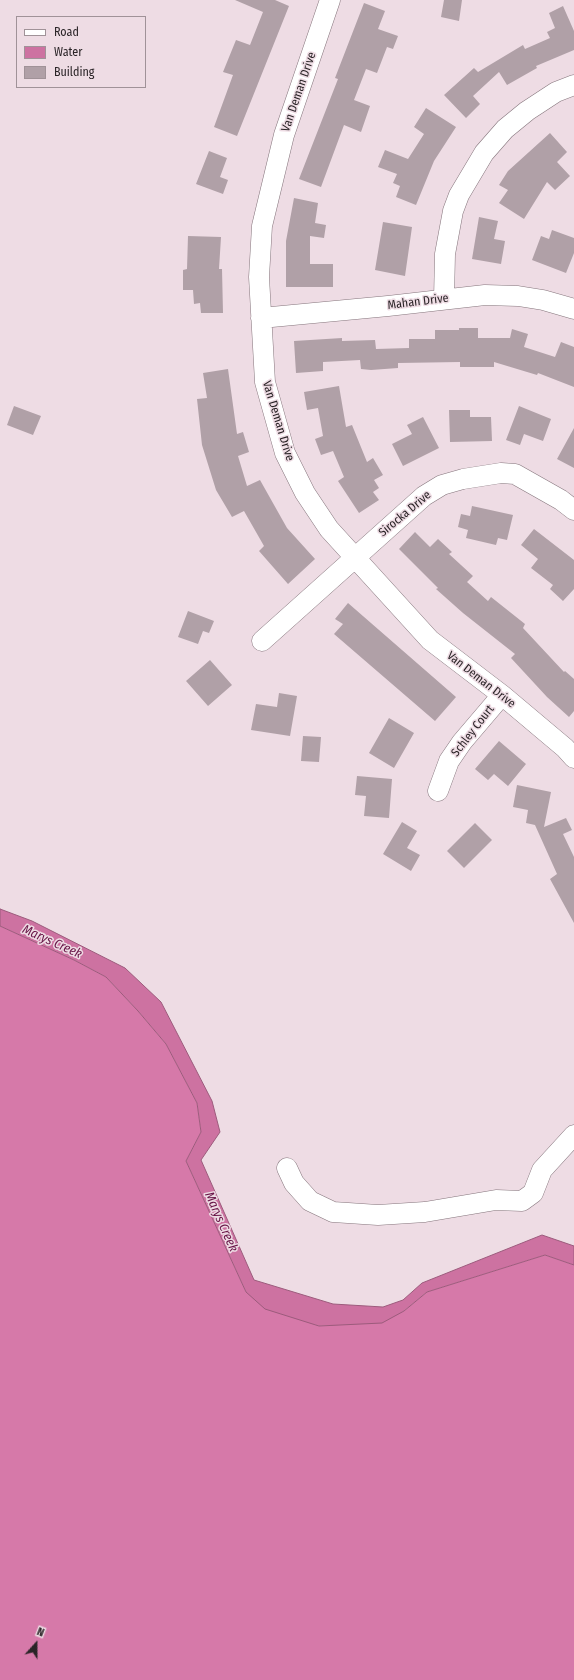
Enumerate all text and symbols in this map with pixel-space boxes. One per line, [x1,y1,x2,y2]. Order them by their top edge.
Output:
legend [16,16,146,88]
text: Road [54,25,79,39]
text: Water [54,45,82,59]
street label: Van Deman Drive [279,50,319,134]
text: Building [54,65,94,79]
street label: Mahan Drive [387,291,449,313]
street label: Van Deman Drive [259,379,297,463]
street label: Sirocka Drive [376,488,434,540]
street label: Van Deman Drive [444,649,518,711]
street label: Schley Court [449,702,497,760]
water label: Marys Creek [20,922,84,962]
water label: Marys Creek [201,1190,241,1254]
north arrow [16,1624,56,1664]
text: N [35,1625,46,1640]

